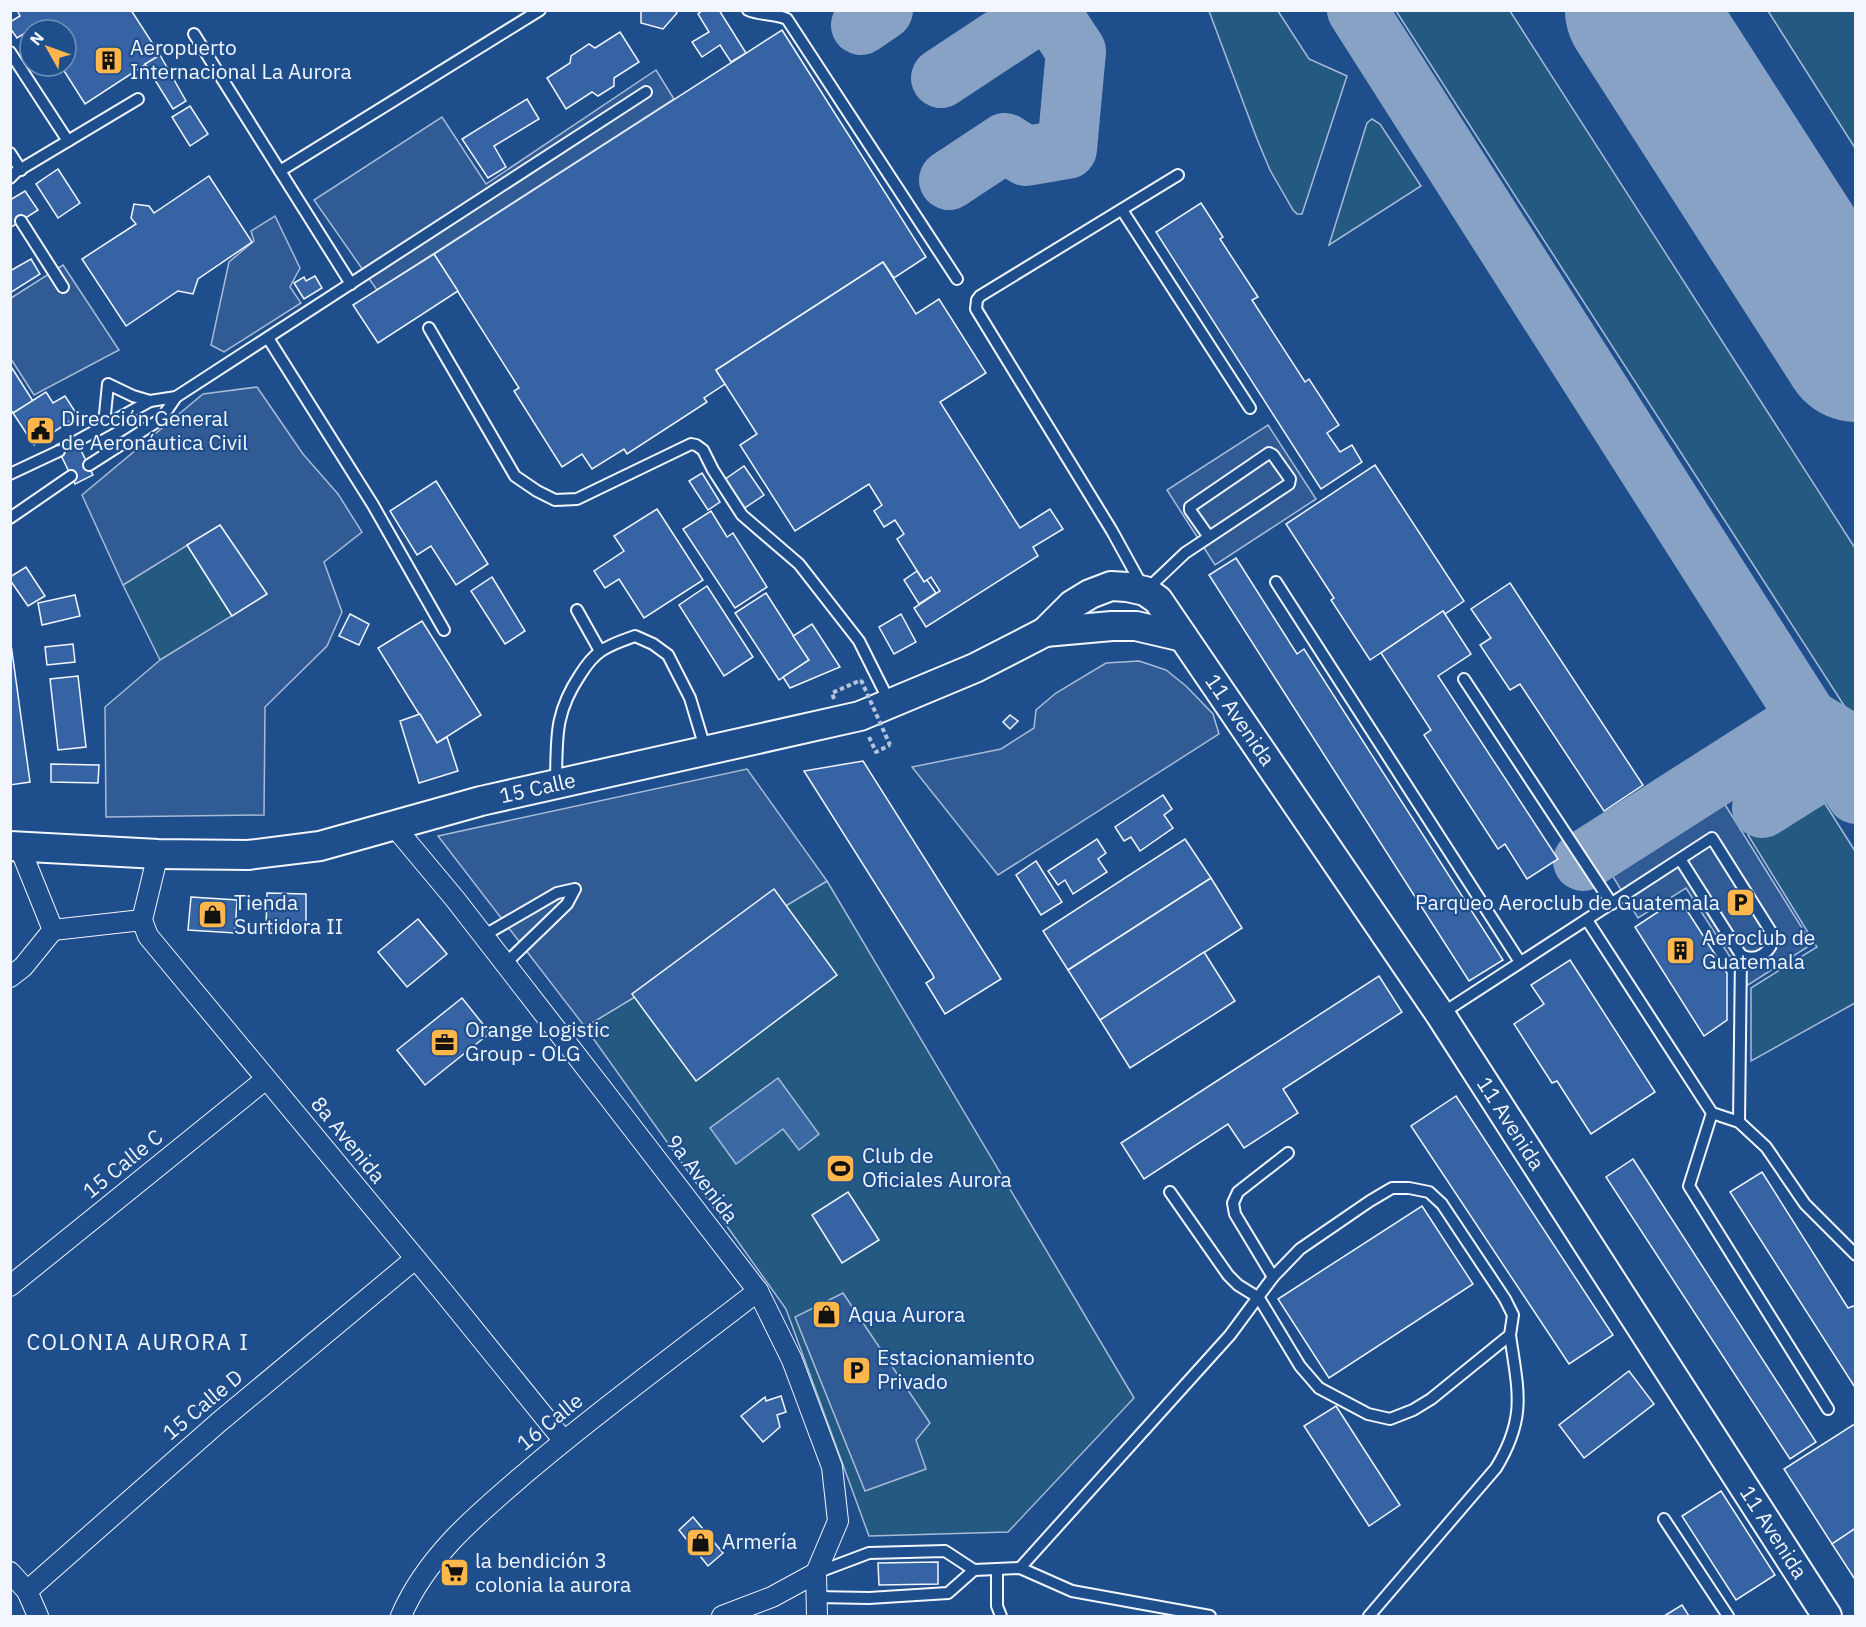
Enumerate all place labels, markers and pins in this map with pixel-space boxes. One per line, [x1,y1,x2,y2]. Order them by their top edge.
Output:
place label: Aeropuerto Internacional La Aurora [130,33,352,85]
building icon: Aeropuerto Internacional La Aurora [93,44,125,76]
place label: Dirección General de Aeronáutica Civil [61,404,248,456]
public building icon: Dirección General de Aeronáutica Civil [24,415,56,447]
parking icon: Parqueo Aeroclub de Guatemala [1725,887,1757,919]
place label: Tienda Surtidora II [234,888,343,940]
place label: Parqueo Aeroclub de Guatemala [1415,888,1720,916]
shop icon: Tienda Surtidora II [197,899,229,931]
place label: Aeroclub de Guatemala [1702,923,1815,975]
building icon: Aeroclub de Guatemala [1665,934,1697,966]
place label: Orange Logistic Group - OLG [465,1015,610,1067]
office icon: Orange Logistic Group - OLG [428,1026,460,1058]
place label: Club de Oficiales Aurora [862,1141,1012,1193]
sports icon: Club de Oficiales Aurora [825,1152,857,1184]
shop icon: Aqua Aurora [811,1299,843,1331]
place label: Aqua Aurora [848,1300,965,1328]
place label: Estacionamiento Privado [877,1343,1035,1395]
parking icon: Estacionamiento Privado [840,1354,872,1386]
shop icon: Armería [685,1526,717,1558]
place label: Armería [722,1527,797,1555]
place label: la bendición 3 colonia la aurora [475,1546,631,1598]
supermarket icon: la bendición 3 colonia la aurora [438,1557,470,1589]

